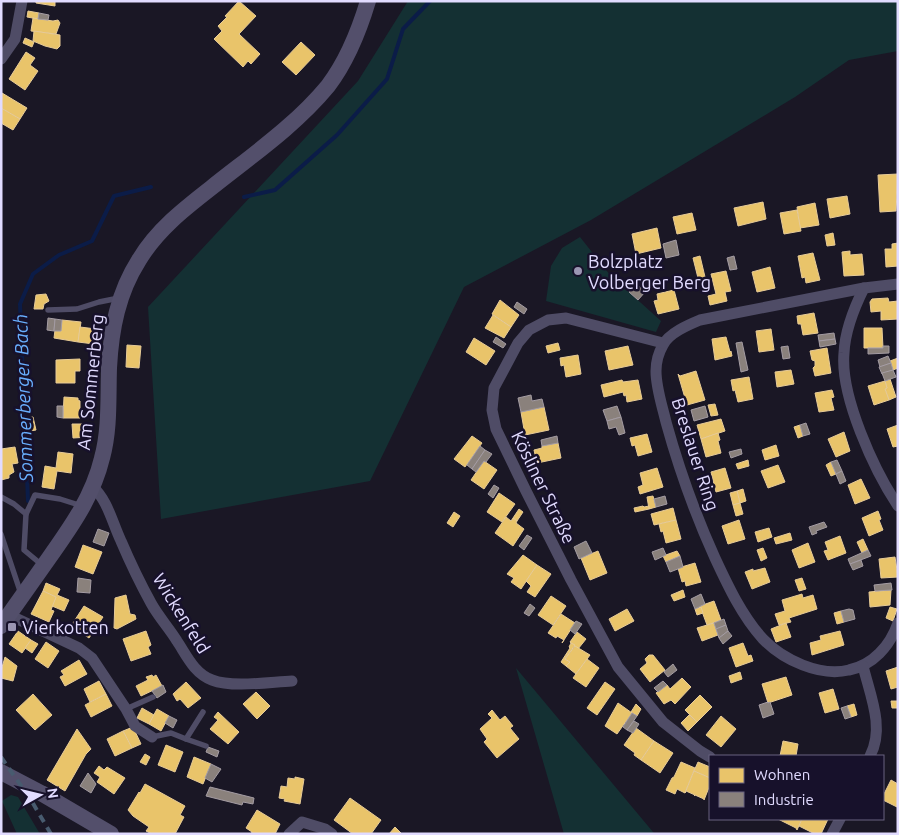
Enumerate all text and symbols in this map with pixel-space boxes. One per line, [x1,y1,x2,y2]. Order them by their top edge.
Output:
place label: Bolzplatz Volberger Berg [588,251,711,292]
marker: Bolzplatz Volberger Berg [572,265,584,277]
water label: Sommerberger Bach [9,313,37,484]
street label: Am Sommerberg [73,313,107,451]
street label: Breslauer Ring [668,395,724,513]
street label: Kösliner Straße [508,427,580,547]
street label: Wickenfeld [149,569,215,657]
place label: Vierkotten [22,617,109,637]
marker: Vierkotten [6,621,18,633]
legend [709,755,884,820]
text: Wohnen [754,766,810,783]
north arrow [15,770,65,820]
text: N [44,787,62,799]
text: Industrie [754,791,814,808]

